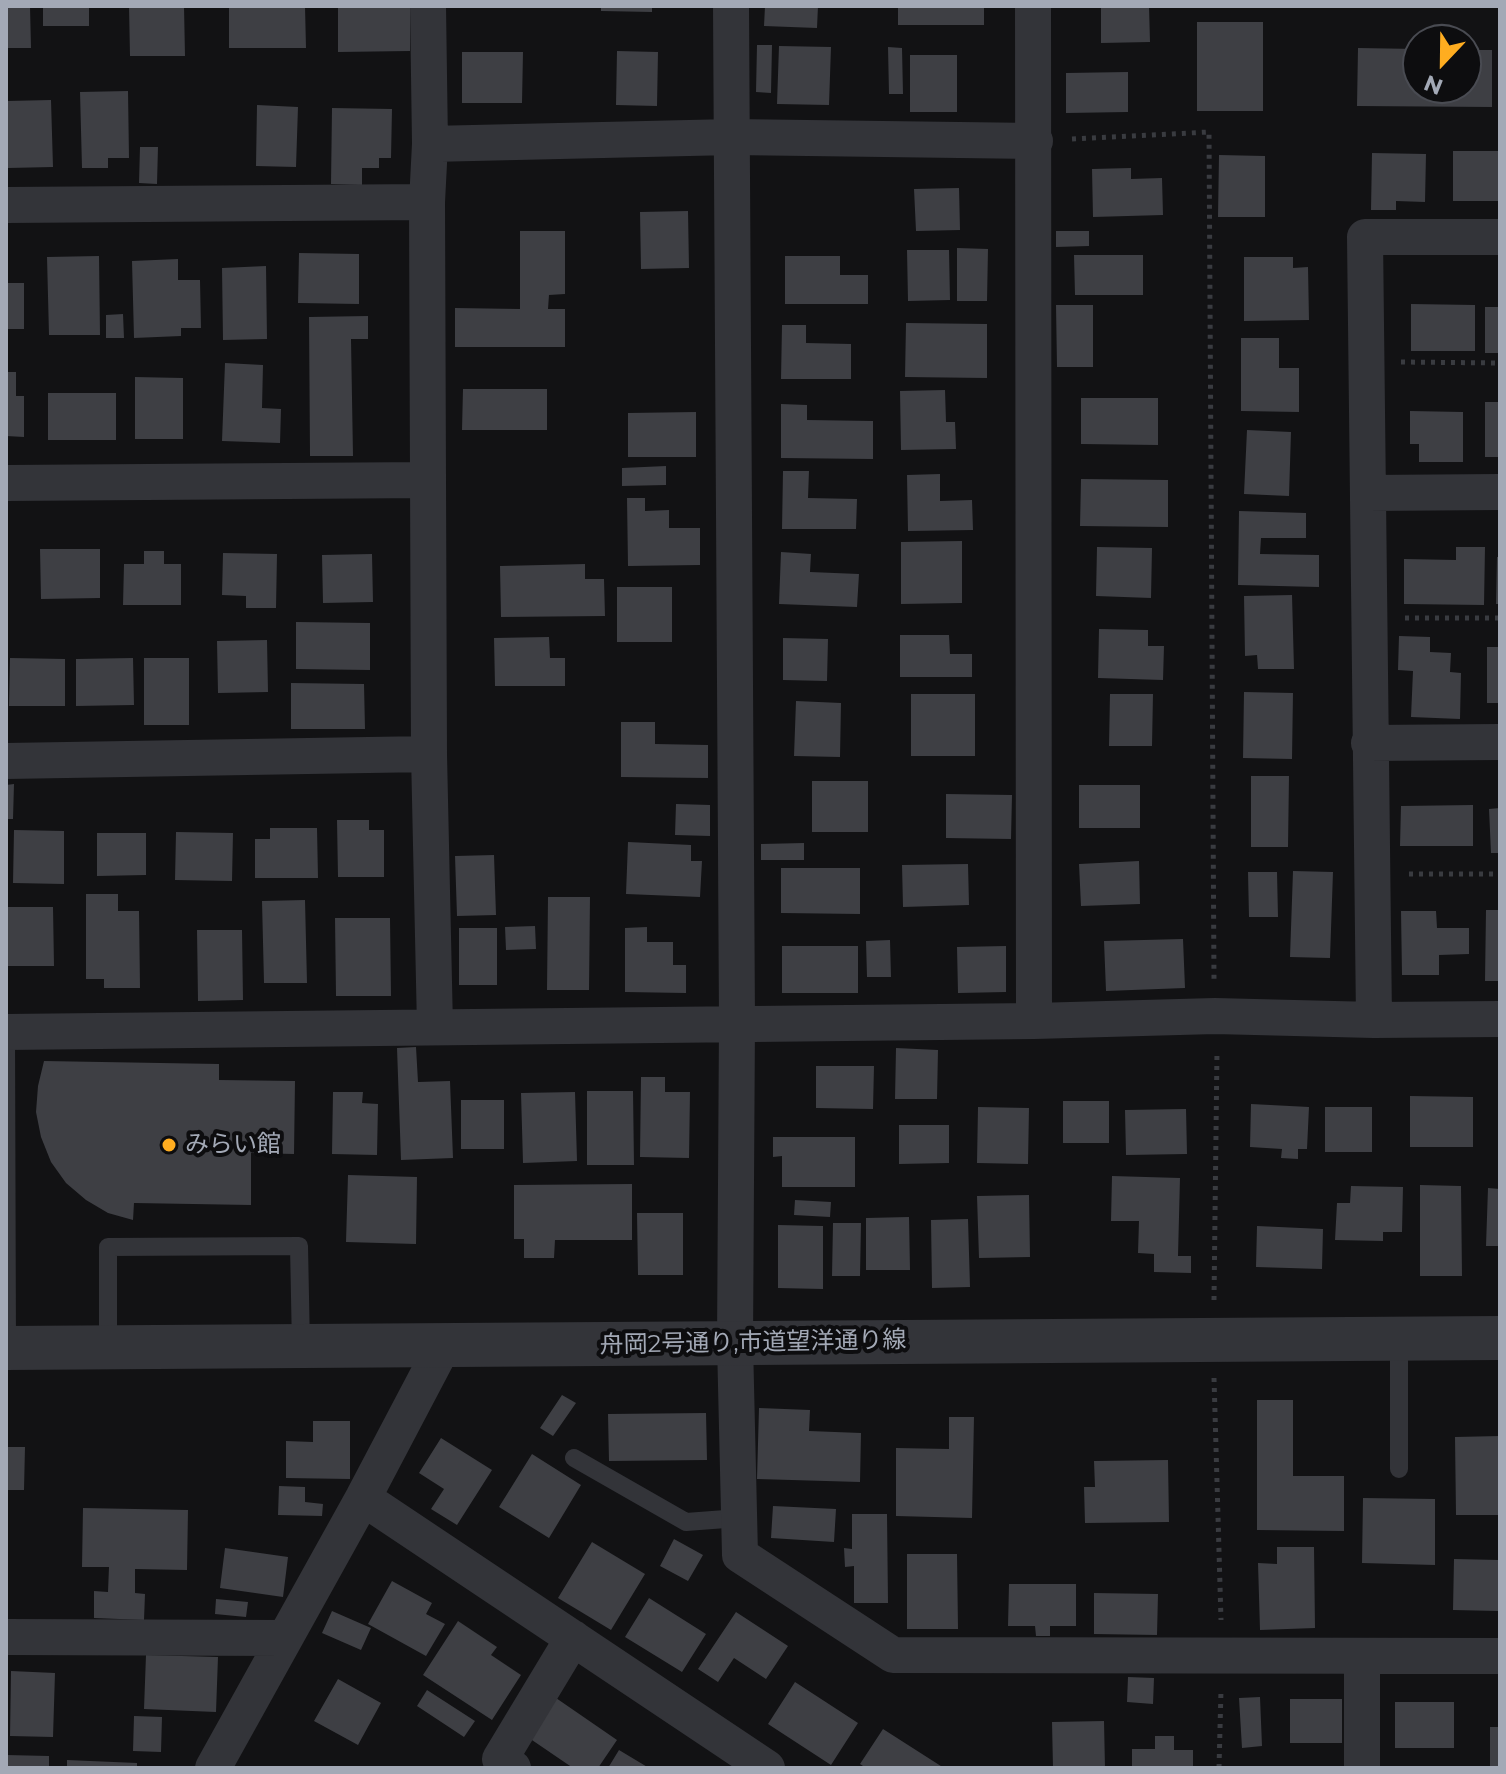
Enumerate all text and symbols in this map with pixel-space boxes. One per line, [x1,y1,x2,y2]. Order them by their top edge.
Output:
north arrow [1402,24,1482,104]
text: N [1420,69,1447,101]
place label: みらい館 [185,1131,281,1159]
marker: みらい館 [160,1136,178,1154]
street label: 舟岡2号通り,市道望洋通り線 [599,1326,907,1360]

